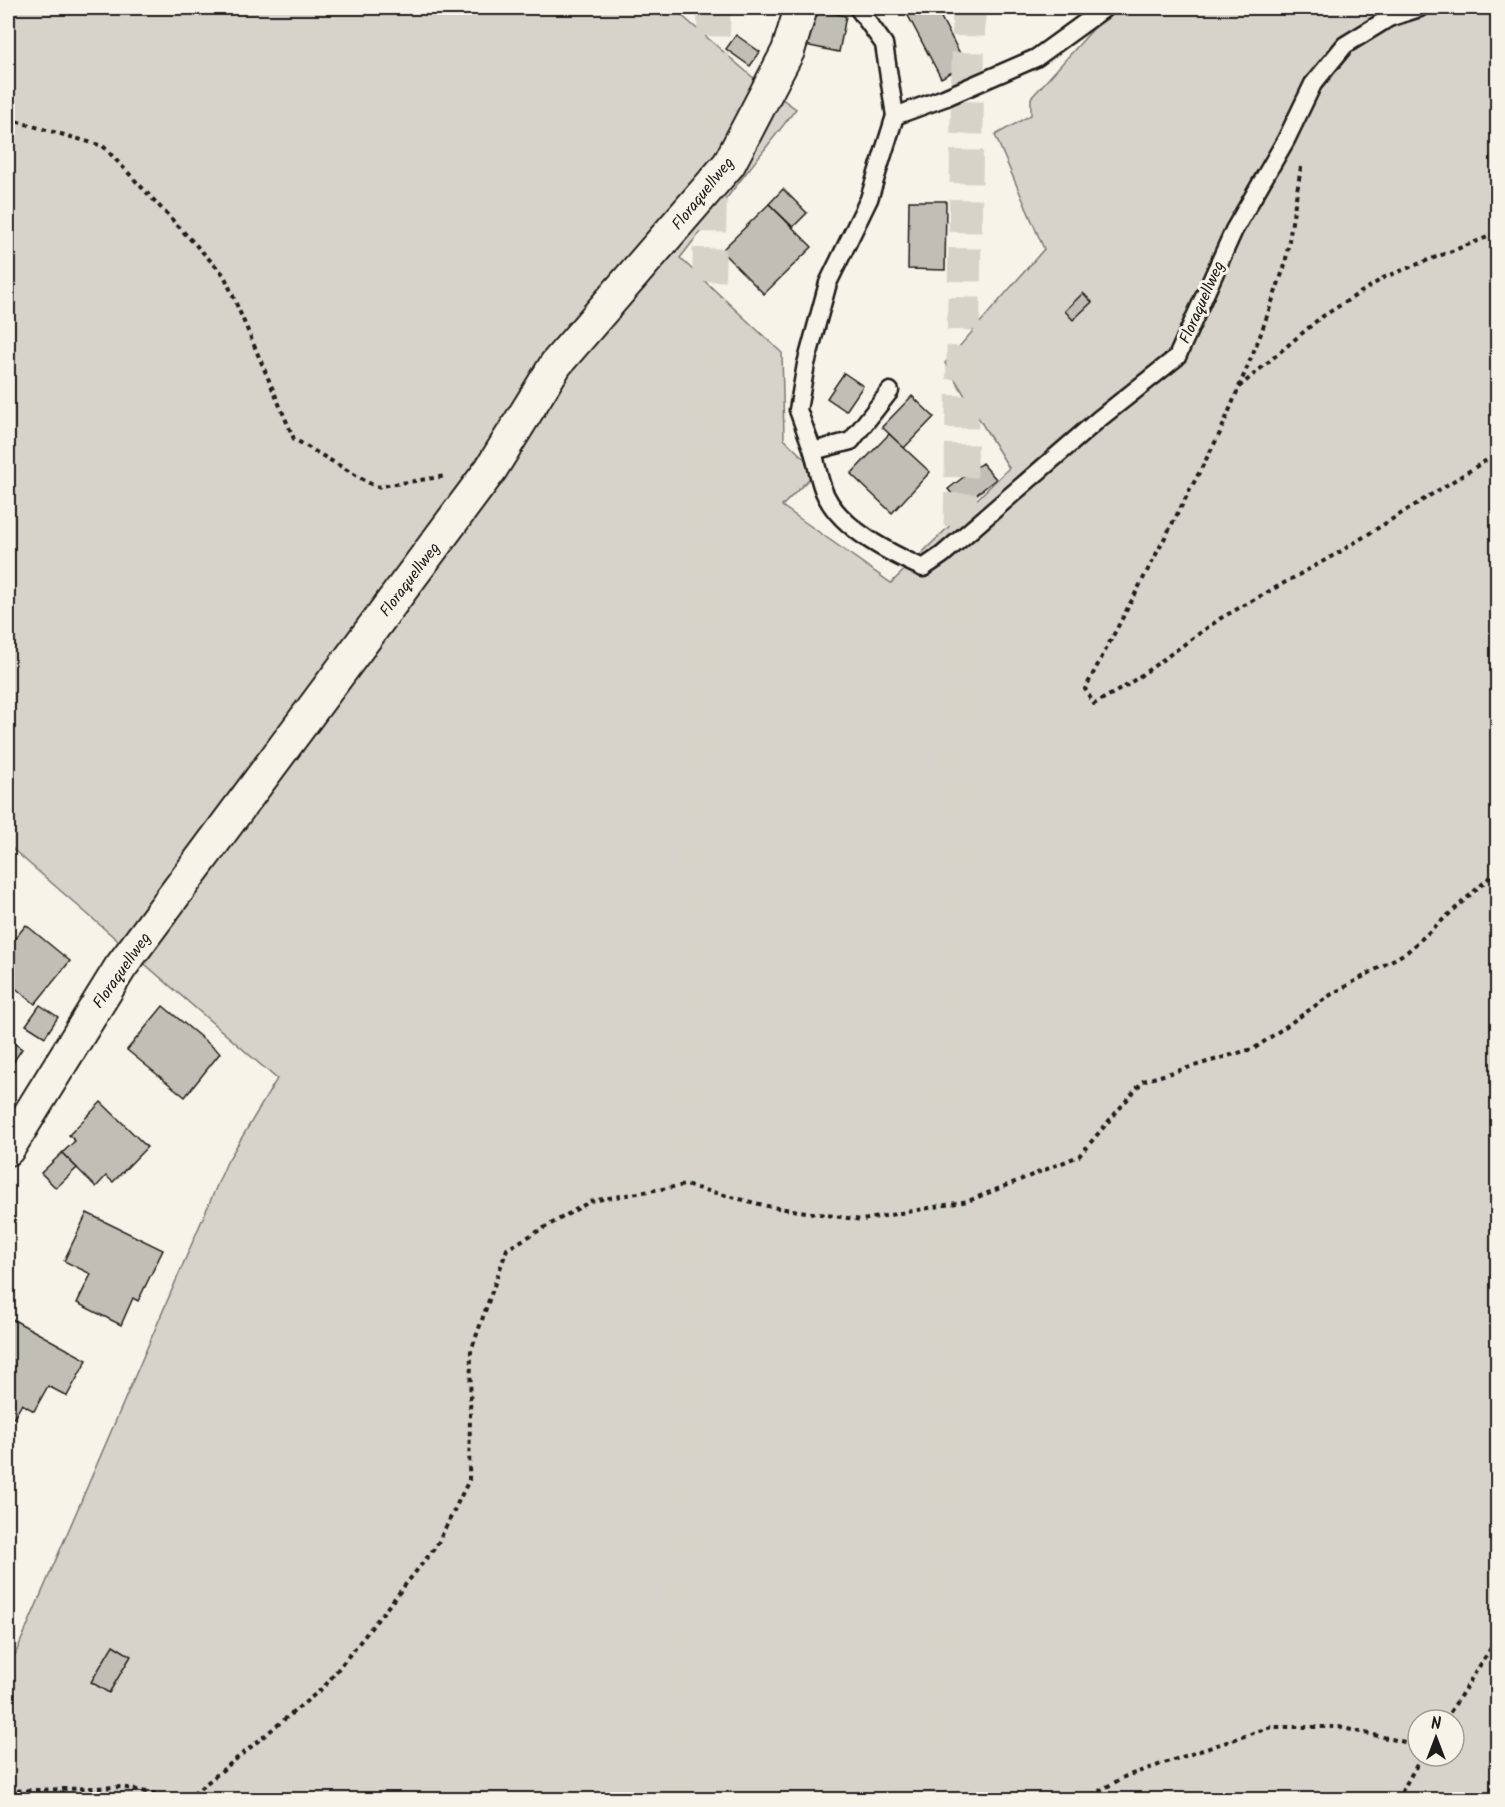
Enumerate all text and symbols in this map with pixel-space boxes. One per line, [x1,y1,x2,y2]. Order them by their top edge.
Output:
street label: Floraquellweg [666,152,741,236]
street label: Floraquellweg [1173,257,1232,348]
street label: Floraquellweg [374,537,447,623]
street label: Floraquellweg [87,928,158,1014]
north arrow [1406,1708,1466,1768]
text: N [1431,1712,1441,1737]

